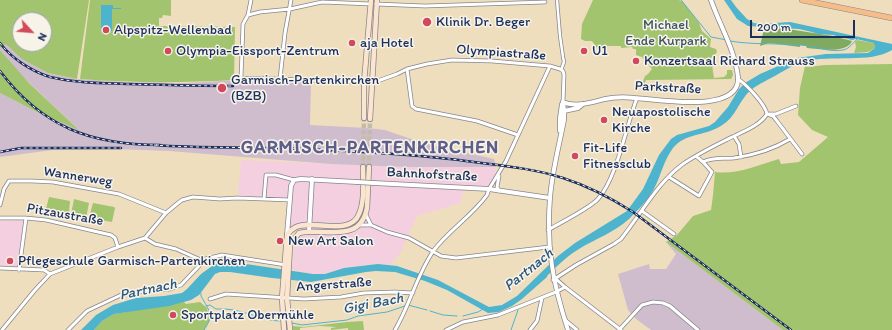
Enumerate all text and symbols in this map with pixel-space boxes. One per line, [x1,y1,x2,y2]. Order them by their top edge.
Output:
north arrow [12,12,52,52]
scale bar [752,12,857,38]
place label: Klinik Dr. Beger [436,14,530,30]
marker: Klinik Dr. Beger [421,16,433,28]
park label: Michael Ende Kurpark [625,17,707,50]
text: 200 m [757,20,791,34]
place label: Alpspitz-Wellenbad [114,22,232,38]
marker: Alpspitz-Wellenbad [101,25,111,35]
text: N [35,31,50,43]
place label: aja Hotel [360,35,413,51]
marker: aja Hotel [347,38,357,48]
street label: Olympiastraße [456,41,546,65]
place label: Olympia-Eissport-Zentrum [176,43,339,59]
place label: U1 [592,43,608,59]
marker: Olympia-Eissport-Zentrum [163,46,173,56]
marker: U1 [579,46,589,56]
place label: Konzertsaal Richard Strauss [644,53,815,69]
marker: Konzertsaal Richard Strauss [631,56,641,66]
place label: Garmisch-Partenkirchen (BZB) [231,72,379,104]
street label: Parkstraße [634,78,702,98]
marker: Garmisch-Partenkirchen (BZB) [216,82,228,94]
place label: Neuapostolische Kirche [612,104,711,136]
marker: Neuapostolische Kirche [599,115,609,125]
district label: GARMISCH-PARTENKIRCHEN [242,137,498,159]
place label: Fit-Life Fitnessclub [583,140,651,172]
marker: Fit-Life Fitnessclub [570,151,580,161]
street label: Wannerweg [42,163,114,191]
street label: Bahnhofstraße [386,164,478,186]
street label: Pitzaustraße [26,200,104,230]
place label: New Art Salon [288,233,373,249]
marker: New Art Salon [275,236,285,246]
water label: Partnach [501,245,557,295]
place label: Pflegeschule Garmisch-Partenkirchen [18,253,245,269]
marker: Pflegeschule Garmisch-Partenkirchen [5,256,15,266]
street label: Angerstraße [296,274,372,296]
water label: Partnach [118,275,178,305]
water label: Gigi Bach [341,289,405,319]
place label: Sportplatz Obermühle [181,307,314,323]
marker: Sportplatz Obermühle [168,310,178,320]

